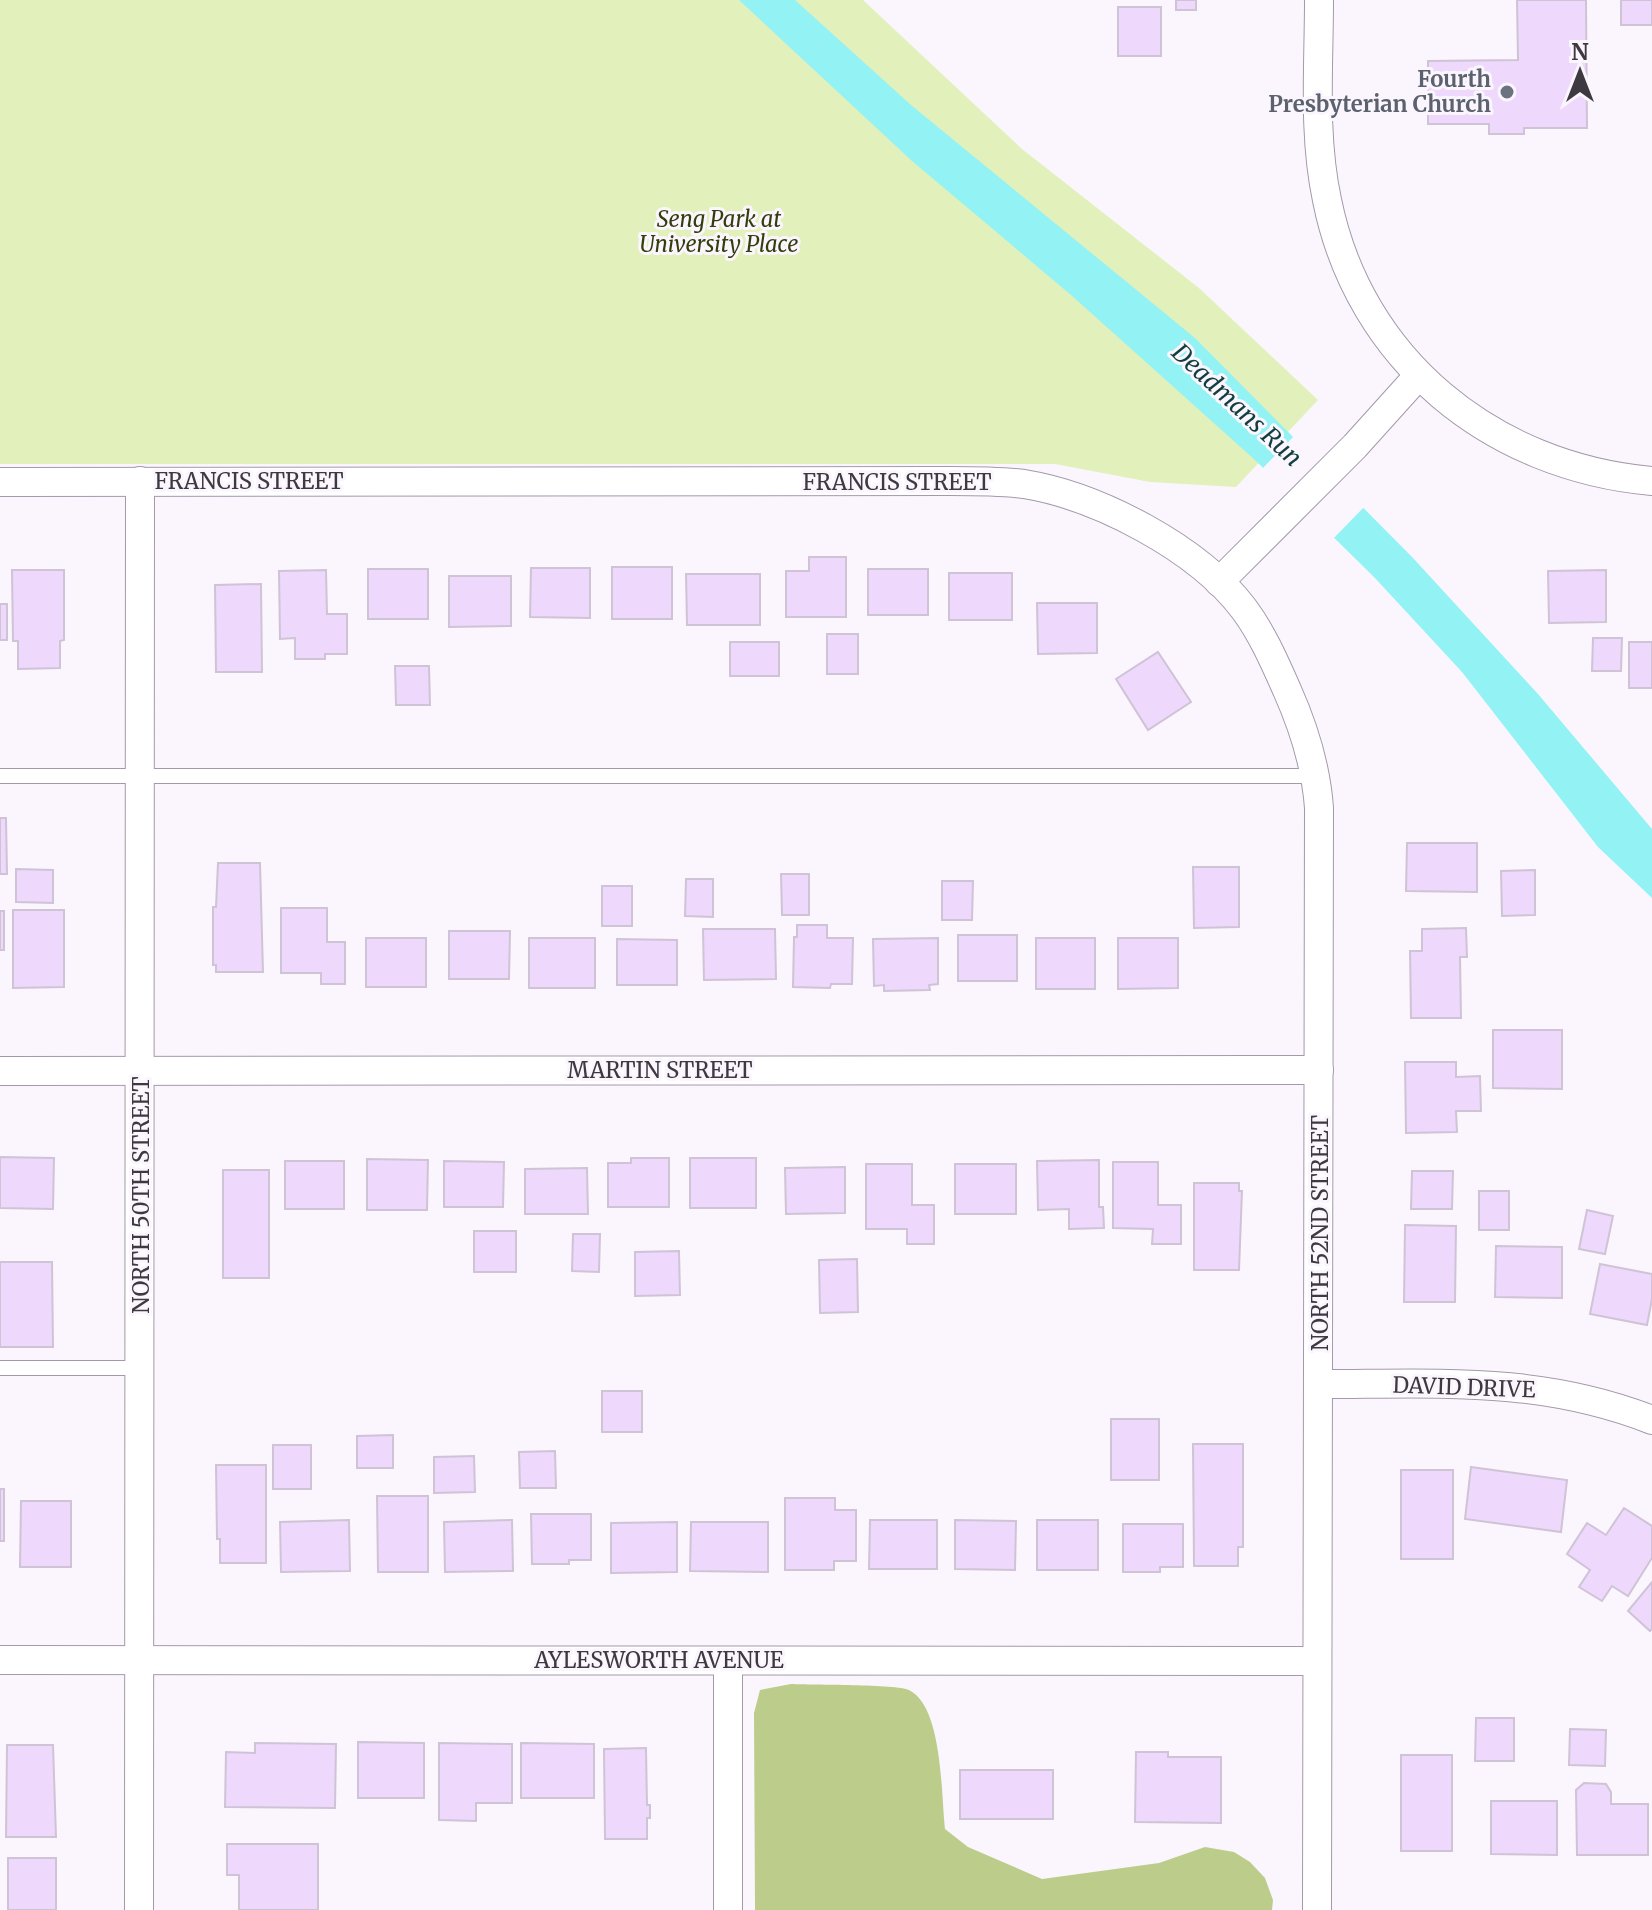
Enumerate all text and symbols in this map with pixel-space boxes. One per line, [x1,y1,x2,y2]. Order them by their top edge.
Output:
north arrow [1540,32,1620,112]
text: N [1571,38,1589,66]
place label: Fourth Presbyterian Church [1268,65,1491,118]
marker: Fourth Presbyterian Church [1498,83,1516,101]
park label: Seng Park at University Place [640,205,798,258]
water label: Deadmans Run [1165,336,1308,473]
street label: FRANCIS STREET [155,467,343,495]
street label: FRANCIS STREET [803,468,991,496]
street label: MARTIN STREET [567,1056,753,1084]
street label: NORTH 50TH STREET [127,1076,155,1314]
street label: NORTH 52ND STREET [1306,1115,1334,1351]
street label: DAVID DRIVE [1392,1371,1536,1403]
street label: AYLESWORTH AVENUE [533,1646,784,1674]

